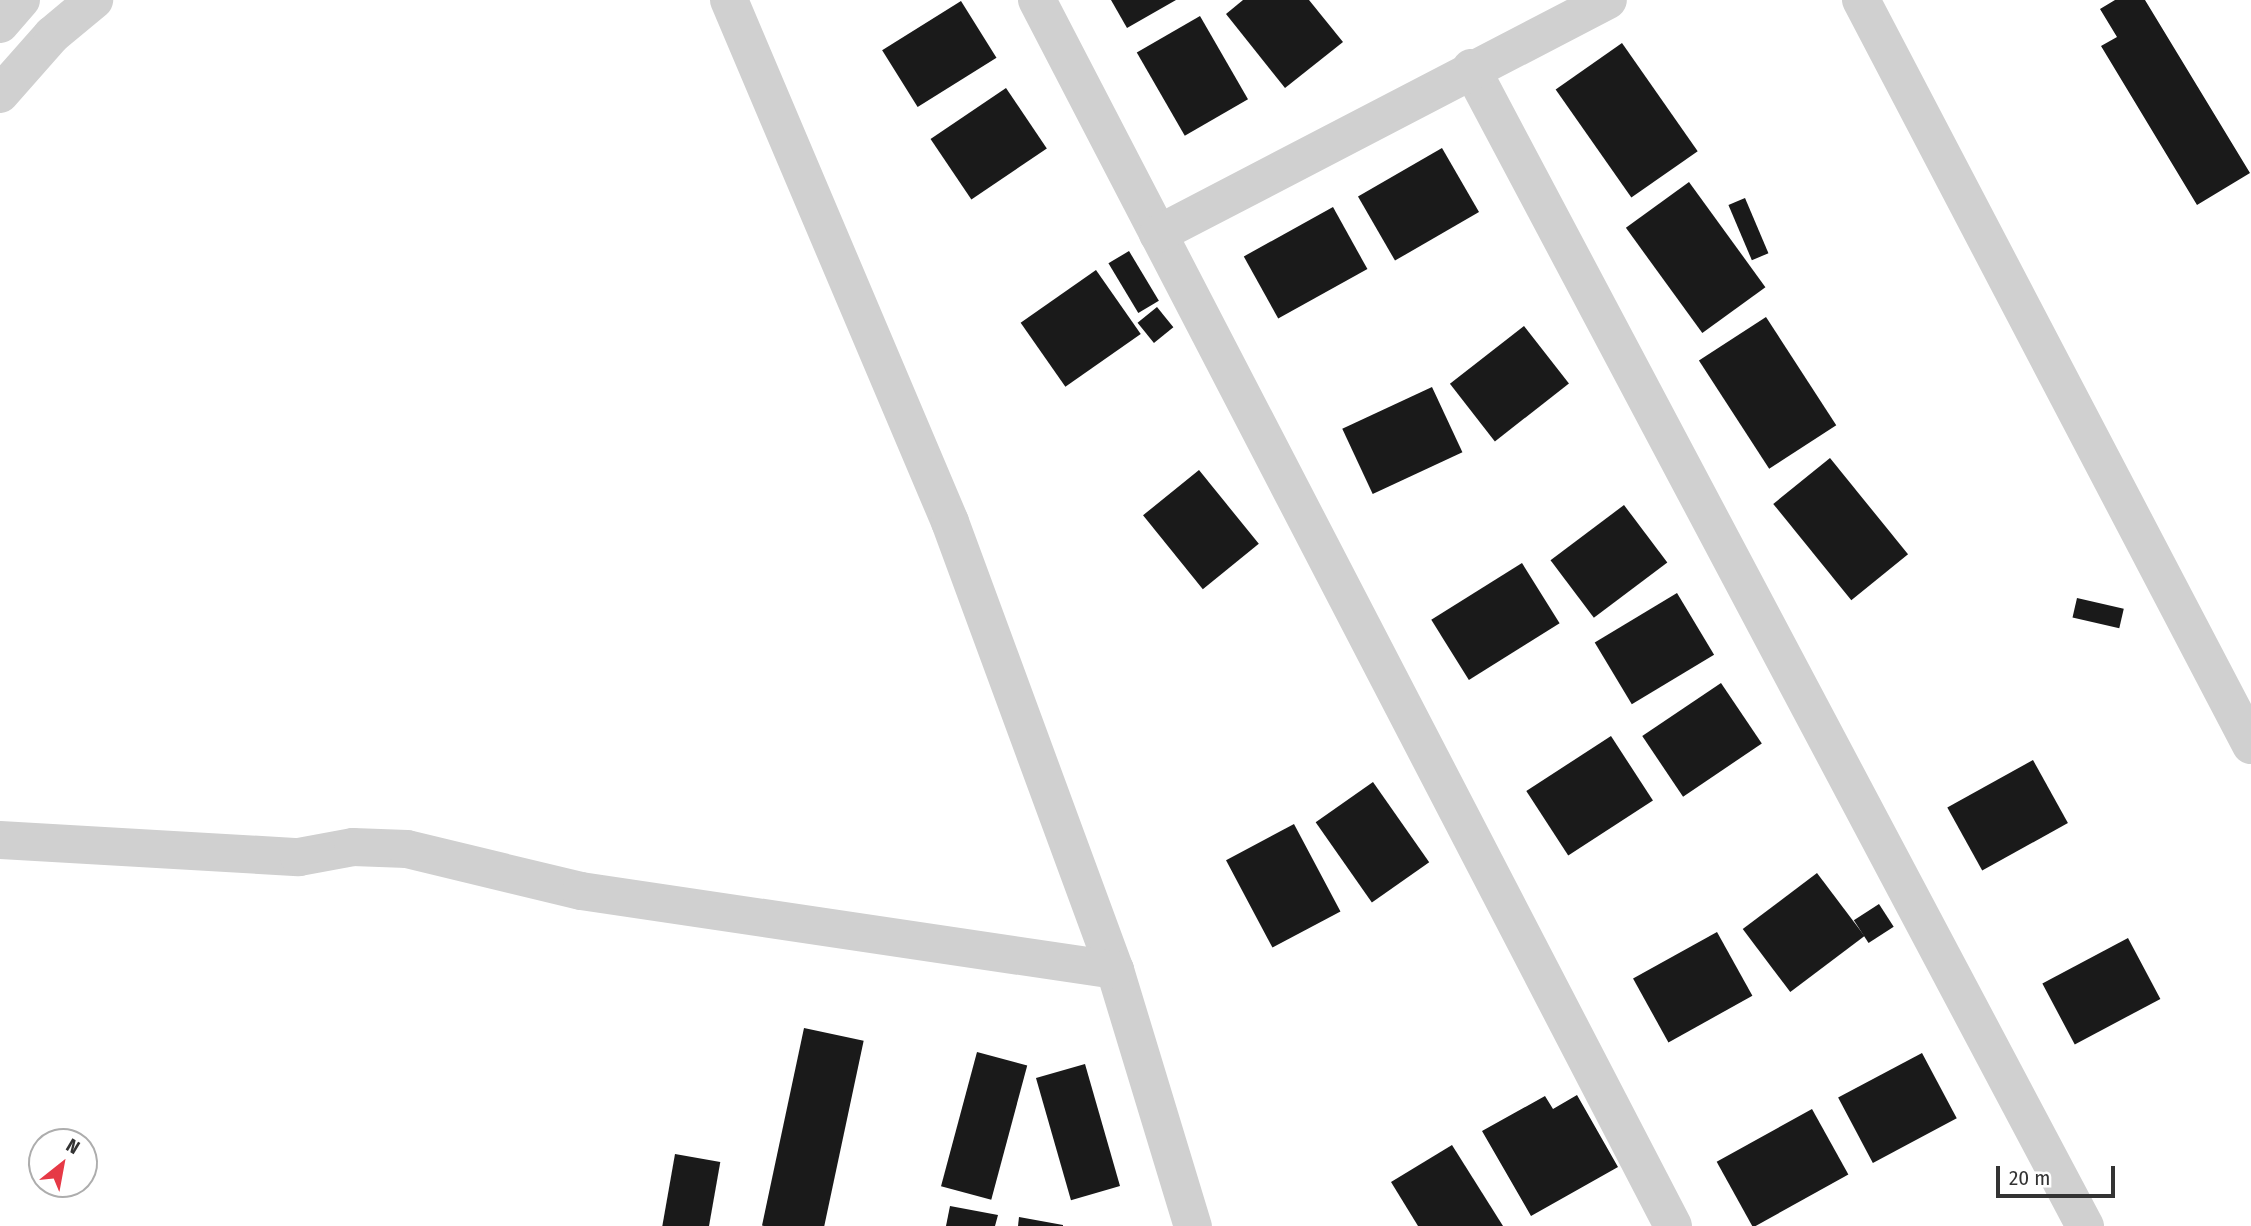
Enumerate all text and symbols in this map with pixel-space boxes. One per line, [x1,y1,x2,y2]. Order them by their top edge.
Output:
north arrow [28,1128,98,1198]
text: N [62,1133,84,1159]
scale bar [1999,1152,2118,1196]
text: 20 m [2009,1165,2050,1191]

